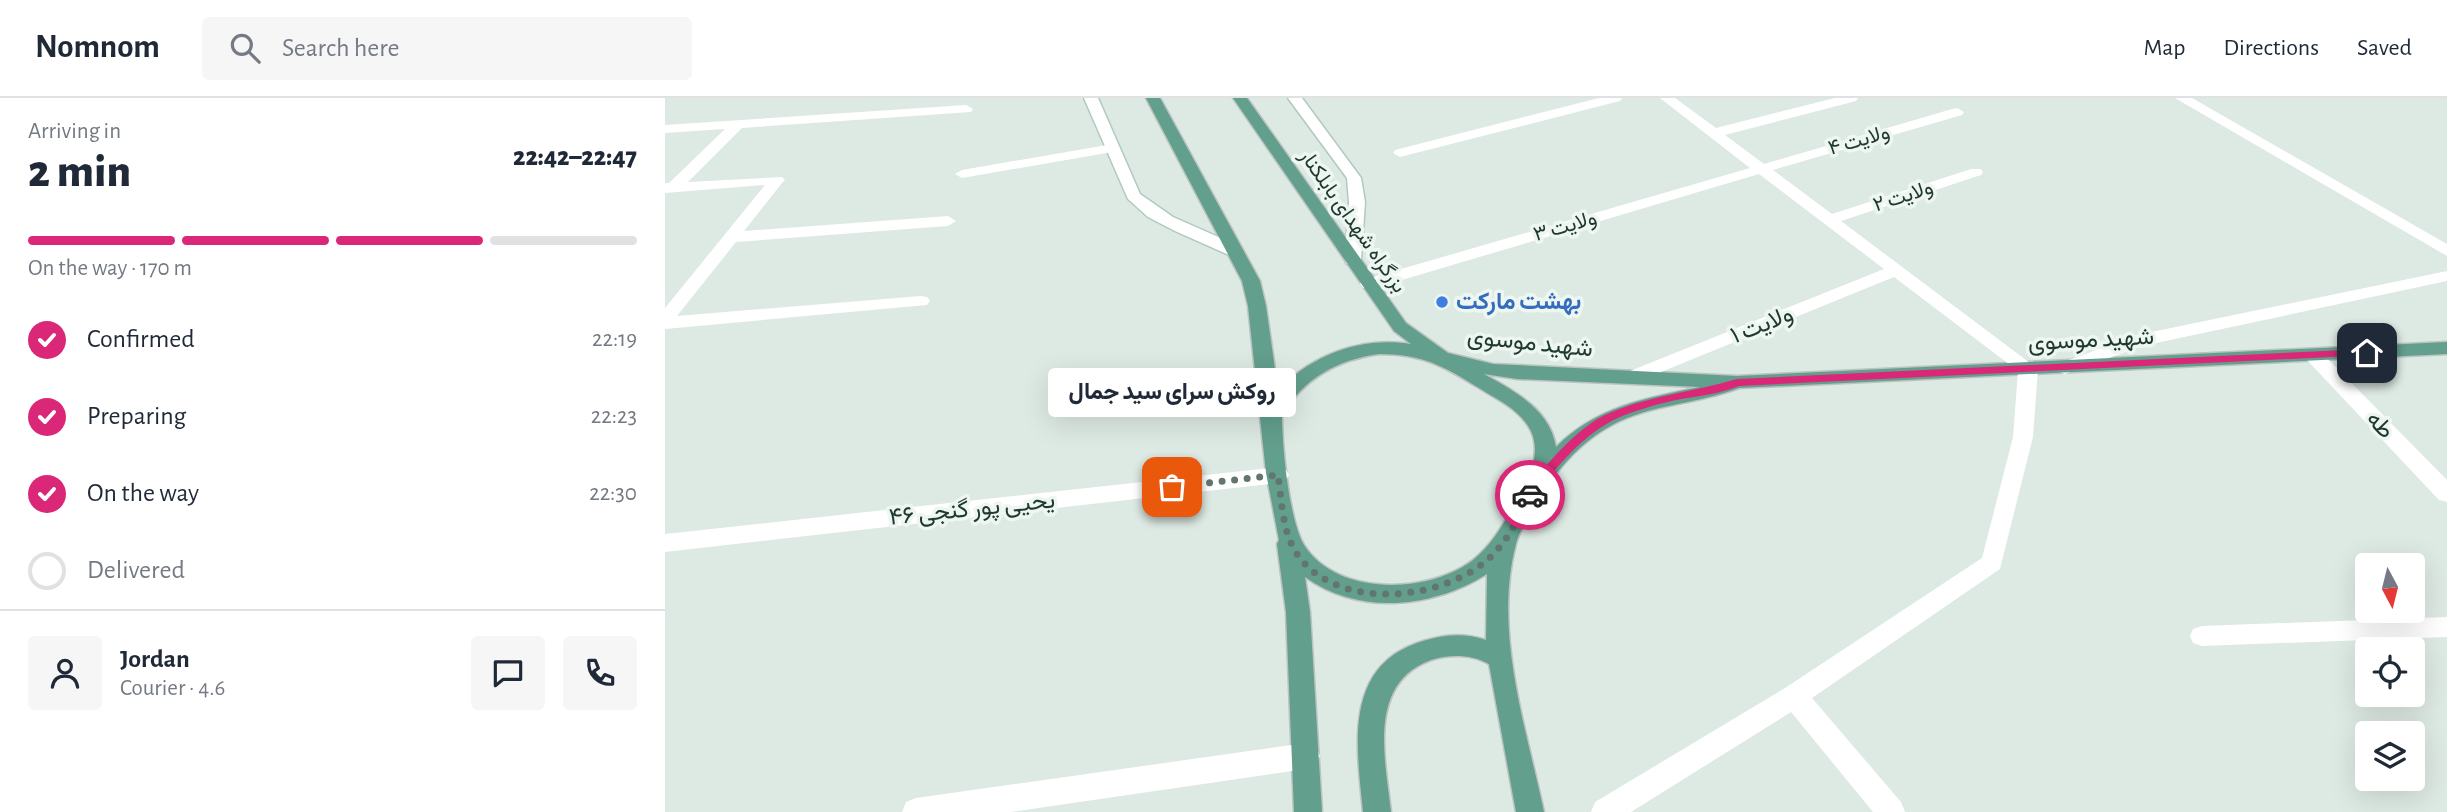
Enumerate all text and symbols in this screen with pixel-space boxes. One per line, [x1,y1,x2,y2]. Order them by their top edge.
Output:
search box [202,17,692,80]
icon: search [226,29,264,67]
text: Nomnom [35,31,160,64]
text: Search here [282,35,400,61]
text: Map [2143,36,2185,60]
text: Directions [2223,36,2319,60]
text: Saved [2357,36,2412,60]
text: Arriving in [28,120,121,143]
street label: ولایت ۴ [1826,121,1893,161]
text: 22:42–22:47 [513,144,637,170]
street label: بزرگراه شهدای بابلکنار [1294,145,1410,298]
text: 2 min [28,149,131,195]
street label: ولایت ۲ [1870,176,1936,217]
street label: ولایت ۳ [1531,207,1600,247]
text: On the way · 170 m [28,257,192,280]
place label: بهشت مارکت [1456,290,1581,316]
marker: بهشت مارکت [1434,294,1450,310]
street label: ولایت ۱ [1727,302,1797,350]
icon: check [28,321,66,359]
pin [2337,323,2397,383]
street label: شهید موسوی [1466,324,1594,364]
street label: شهید موسوی [2027,325,2155,357]
text: Confirmed [87,326,195,352]
text: 22:19 [592,328,637,351]
icon: home [2348,334,2386,372]
callout: روکش سرای سید جمال [1048,368,1296,417]
text: روکش سرای سید جمال [1069,381,1275,404]
icon: check [28,398,66,436]
text: Preparing [87,403,186,429]
text: 22:23 [591,405,637,428]
street label: طه [2362,407,2398,443]
pin [1142,457,1202,517]
courier [1495,460,1565,530]
icon: bag [1153,468,1191,506]
icon: check [28,475,66,513]
icon: car [1511,476,1549,514]
text: On the way [87,480,199,506]
text: 22:30 [589,482,637,505]
street label: یحیی پور گنجی ۴۶ [888,487,1057,533]
north arrow [2355,553,2425,623]
map controls [2355,553,2425,791]
text: Delivered [87,557,185,583]
button: person [28,636,102,710]
button: chat [471,636,545,710]
button: phone [563,636,637,710]
button: locate [2355,637,2425,707]
text: Jordan [120,646,190,672]
text: Courier · 4.6 [120,677,225,700]
button: layers [2355,721,2425,791]

